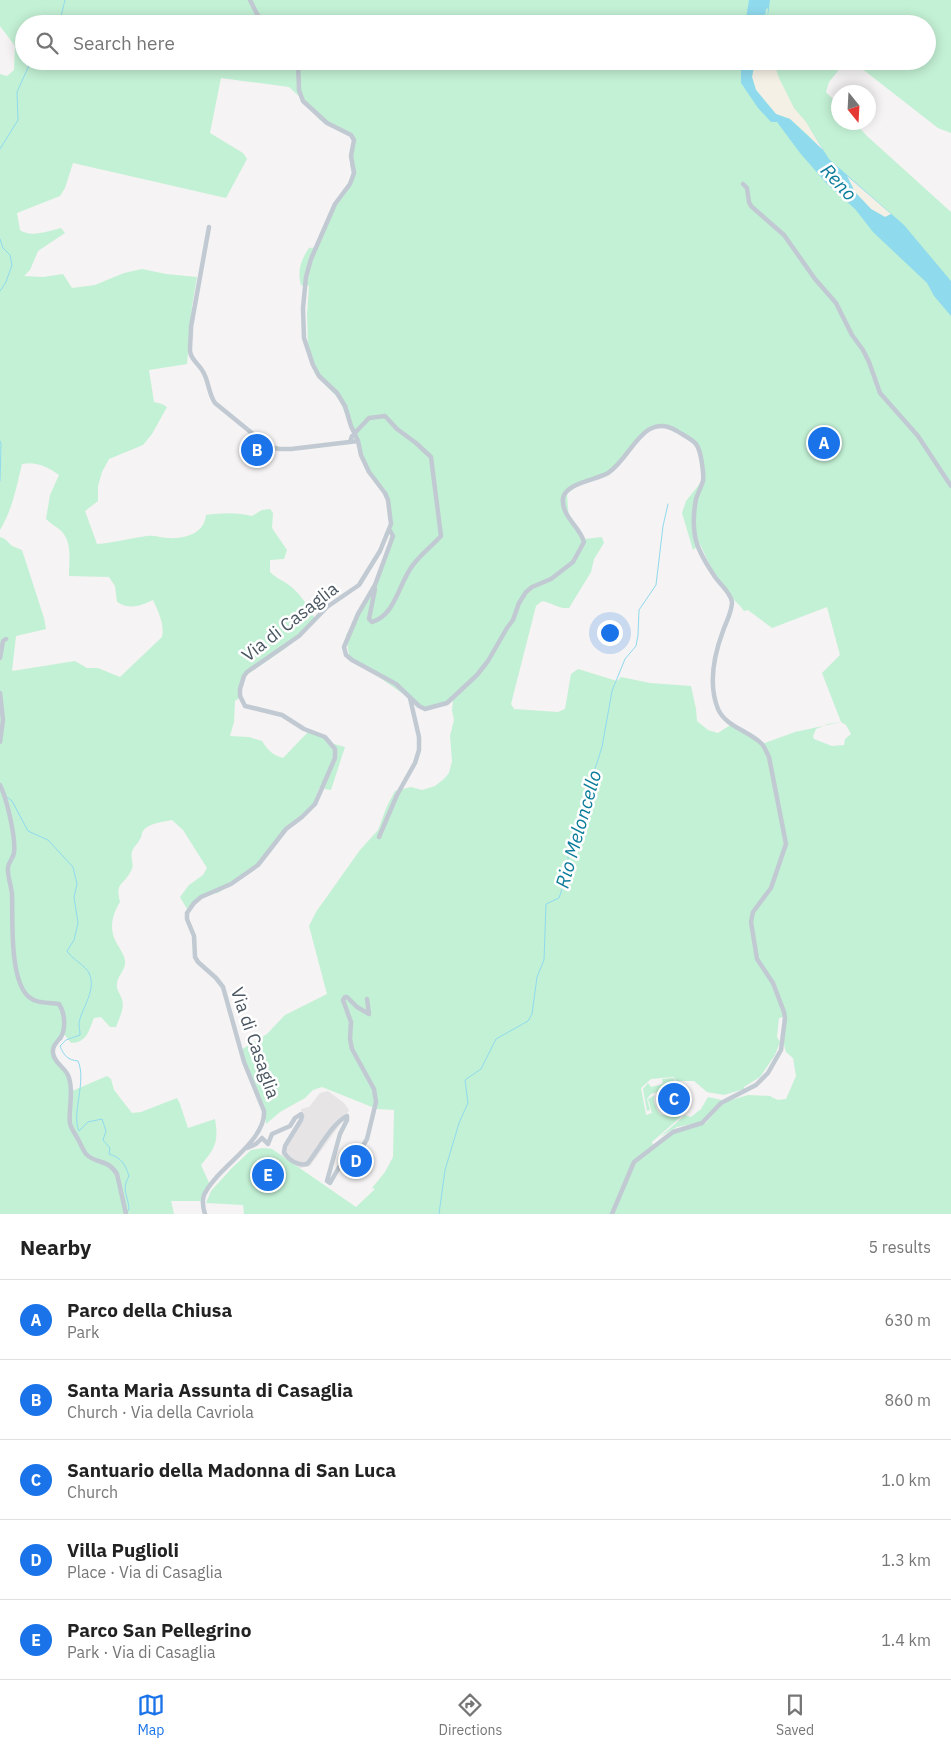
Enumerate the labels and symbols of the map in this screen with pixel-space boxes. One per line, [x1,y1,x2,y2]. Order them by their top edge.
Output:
north arrow [831,85,876,130]
water label: Reno [816,158,862,206]
pin: A [808,424,840,462]
pin: B [241,431,273,469]
street label: Via di Casaglia [237,577,343,666]
your location [597,620,623,646]
water label: Rio Meloncello [550,767,606,891]
street label: Via di Casaglia [226,984,285,1102]
pin: C [658,1080,690,1118]
pin: D [340,1142,372,1180]
pin: E [252,1156,284,1194]

